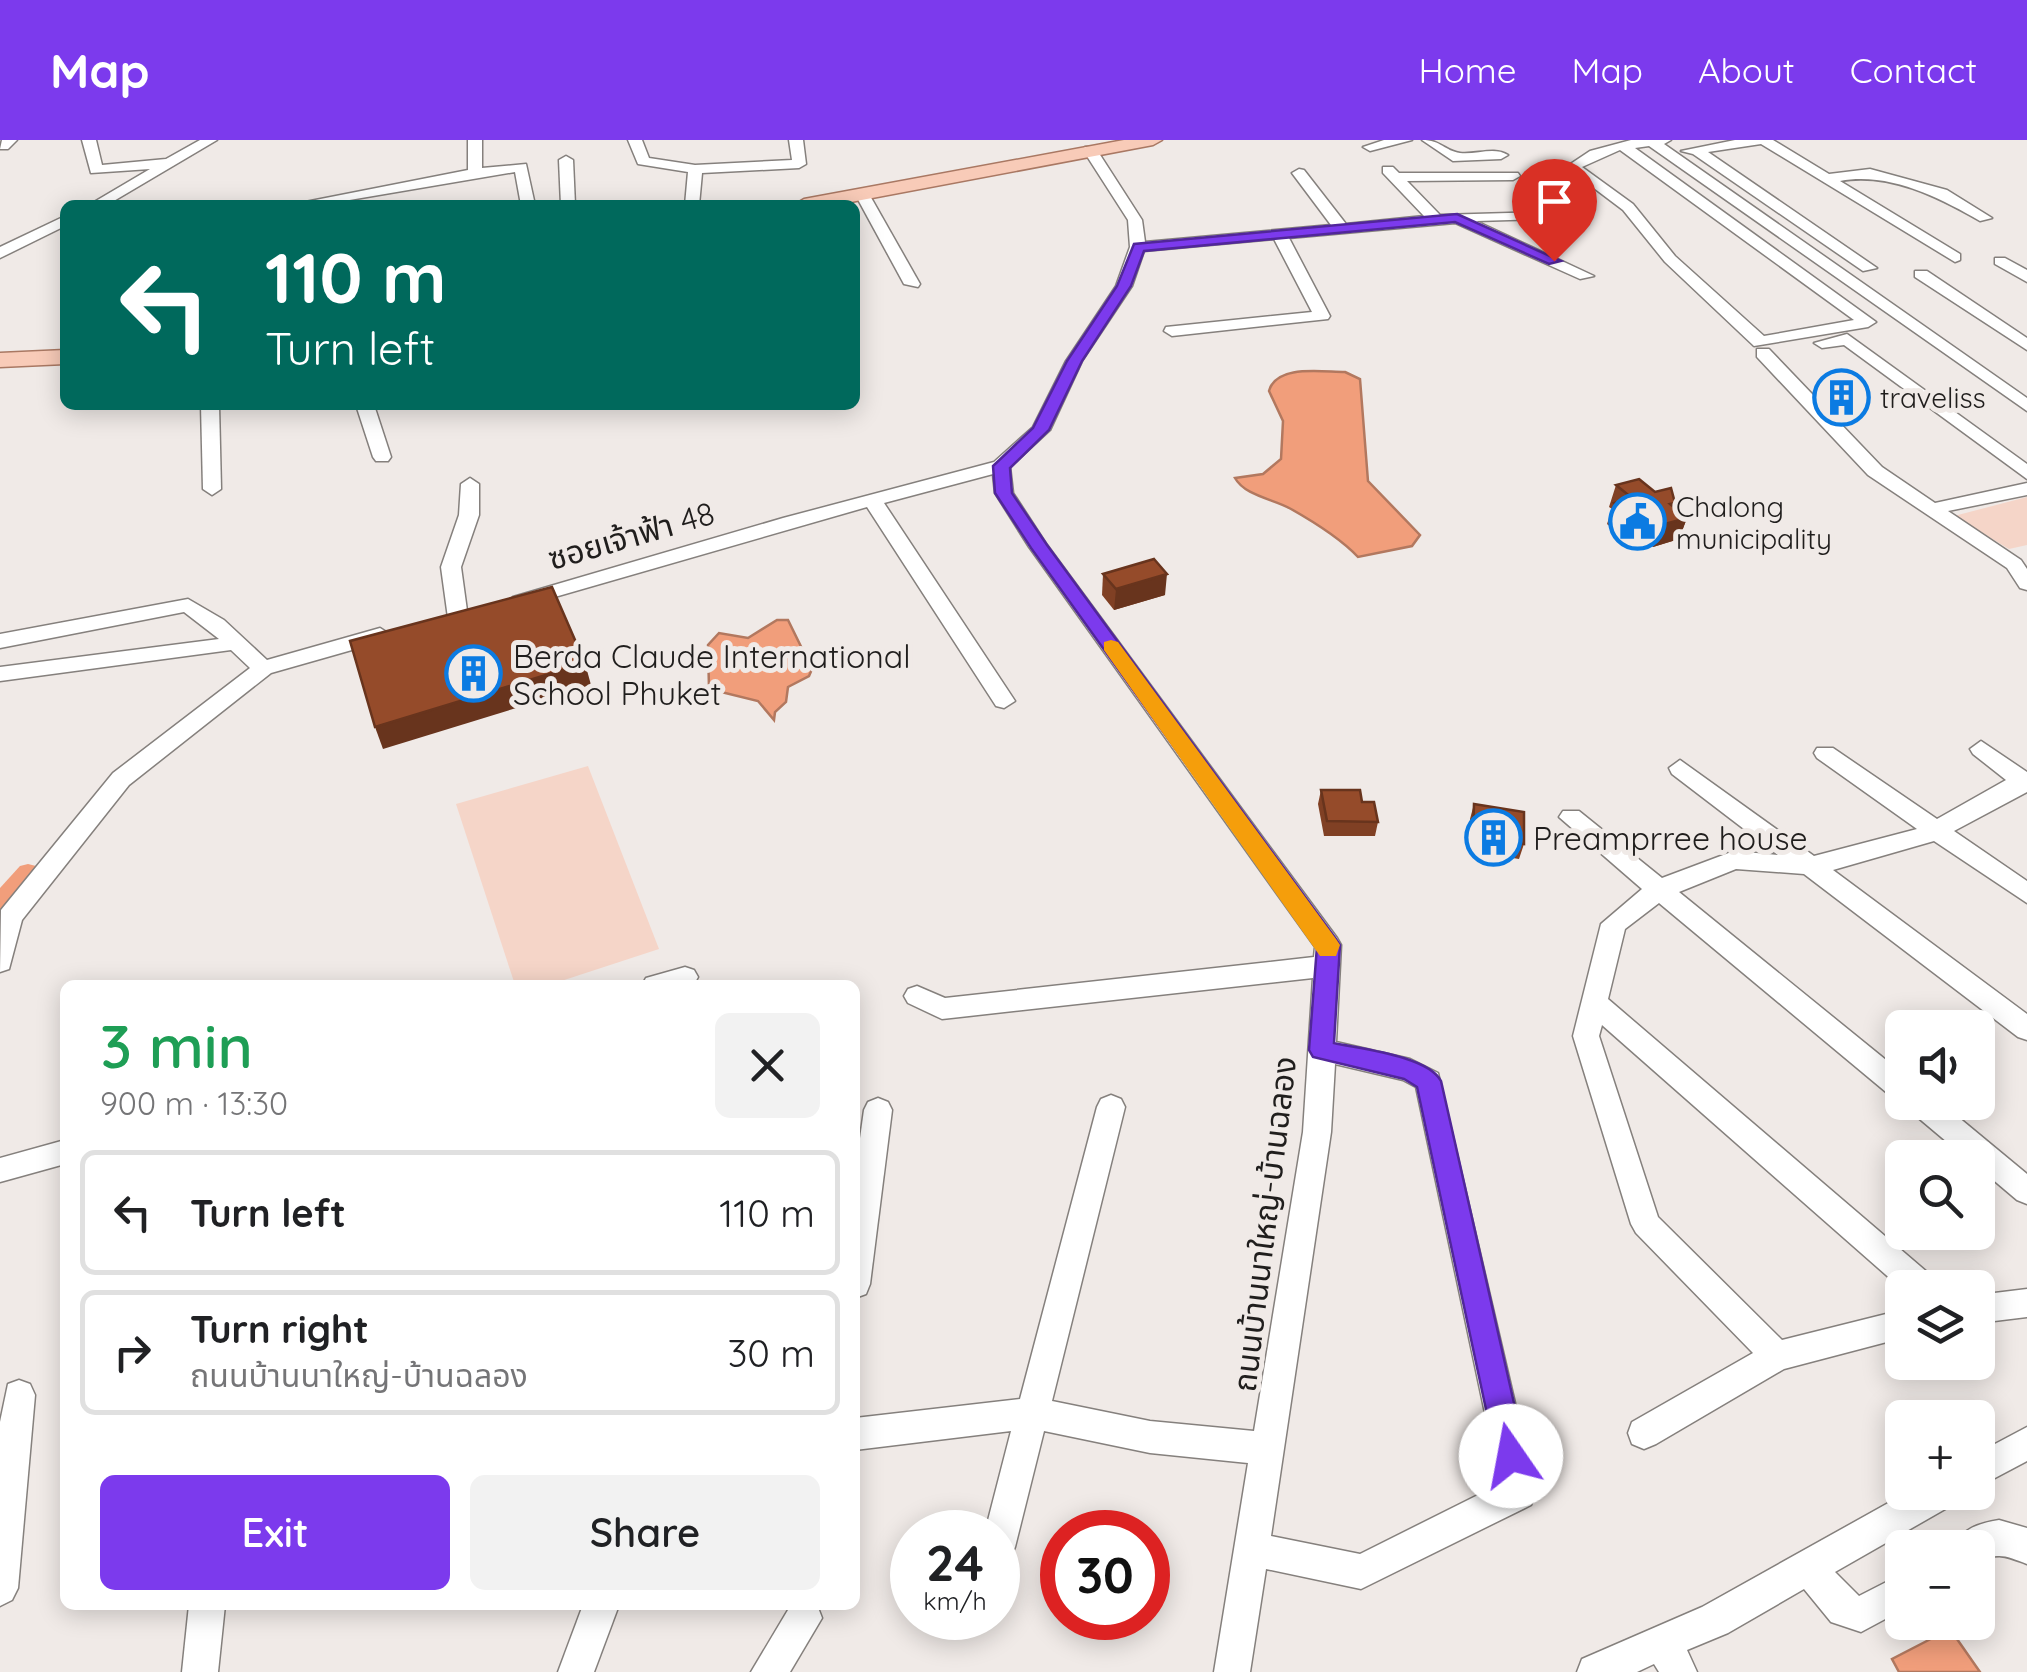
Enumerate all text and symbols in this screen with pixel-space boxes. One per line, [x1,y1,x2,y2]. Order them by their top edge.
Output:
text: Map [50,40,150,100]
text: Home [1419,48,1517,92]
text: Map [1572,48,1643,92]
text: About [1698,48,1795,92]
text: Contact [1850,48,1977,92]
pin [1512,159,1597,262]
icon: arrive [1527,174,1582,229]
text: 110 m [265,233,447,321]
icon: left [100,240,230,370]
text: Turn left [265,320,435,376]
building icon: traveliss [1811,367,1871,427]
place label: traveliss [1880,380,1986,415]
place label: Chalong municipality [1676,489,1832,556]
street label: ซอยเจ้าฟ้า 48 [543,492,719,578]
public building icon: Chalong municipality [1607,492,1667,552]
place label: Berda Claude International School Phuket [513,636,911,713]
building icon: Berda Claude International School Phuket [444,644,504,704]
building icon: Preamprree house [1464,808,1524,868]
place label: Preamprree house [1533,818,1808,858]
text: 3 min [100,1008,253,1083]
map controls [1885,1010,1995,1640]
button: sound [1885,1010,1995,1120]
button: close [715,1013,820,1118]
street label: ถนนบ้านนาใหญ่-บ้านฉลอง [1224,1054,1304,1394]
text: 900 m · 13:30 [100,1083,288,1123]
button: search [1885,1140,1995,1250]
icon: left [105,1185,160,1240]
text: Turn left [190,1189,346,1237]
text: 110 m [719,1189,815,1237]
button: layers [1885,1270,1995,1380]
text: Turn right [190,1305,369,1353]
icon: right [105,1325,160,1380]
text: 30 m [727,1329,815,1377]
text: ถนนบ้านนาใหญ่-บ้านฉลอง [190,1355,528,1395]
button: + [1885,1400,1995,1510]
position arrow [1459,1404,1563,1508]
button: Exit [100,1475,450,1590]
button: Share [470,1475,820,1590]
speed limit sign: 30 [1040,1510,1170,1640]
button: − [1885,1530,1995,1640]
text: 24 [926,1531,984,1594]
text: km/h [923,1585,987,1616]

